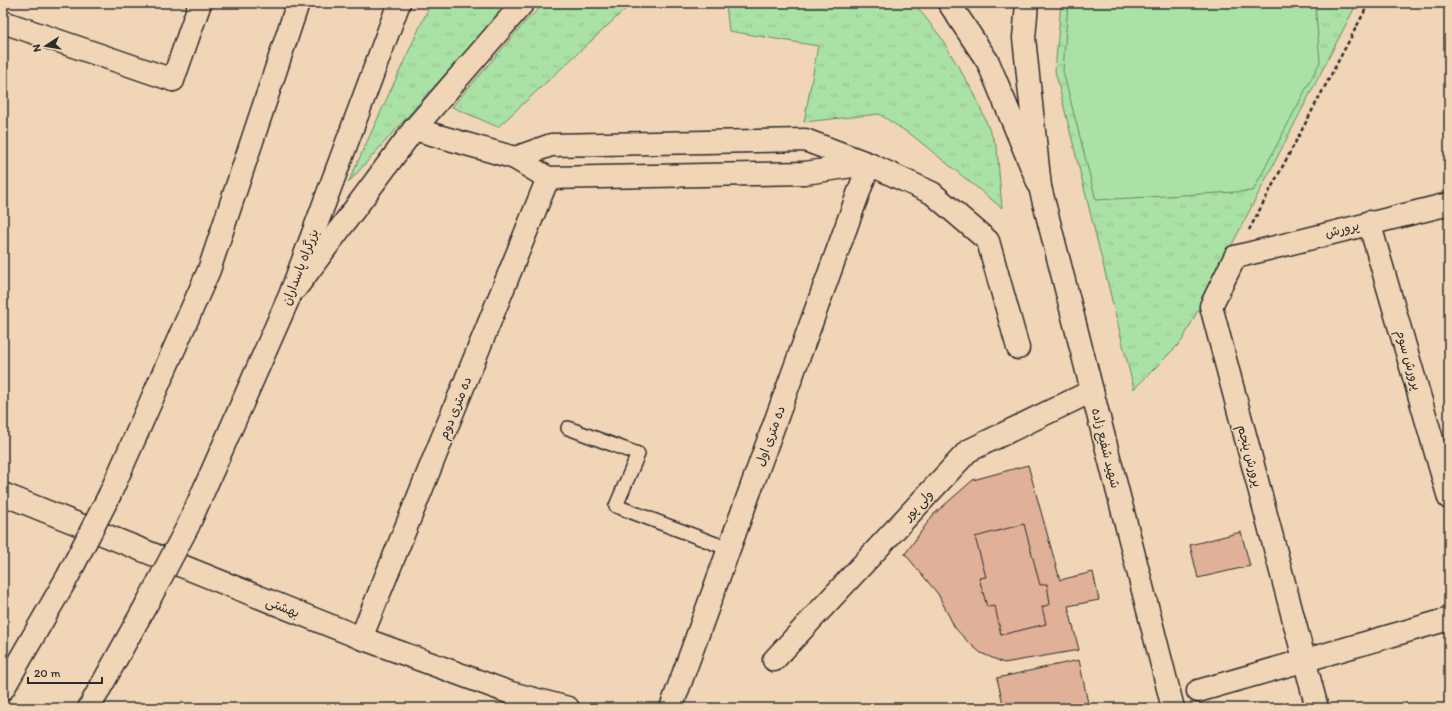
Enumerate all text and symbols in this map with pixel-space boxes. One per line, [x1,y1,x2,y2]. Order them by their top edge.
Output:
north arrow [26,26,66,66]
text: N [30,43,44,53]
street label: پرورش [1323,217,1361,241]
street label: بزرگراه پاسداران [279,227,322,308]
street label: پرورش سوم [1390,328,1425,393]
street label: ده متری دوم [436,374,477,443]
street label: ده متری اول [752,404,789,469]
street label: شهید شفیع زاده [1086,406,1123,490]
street label: پرورش پنجم [1232,423,1266,490]
street label: ولی پور [899,487,937,525]
street label: بهشتی [263,594,302,622]
scale bar [28,659,102,685]
text: 20 m [34,666,61,680]

